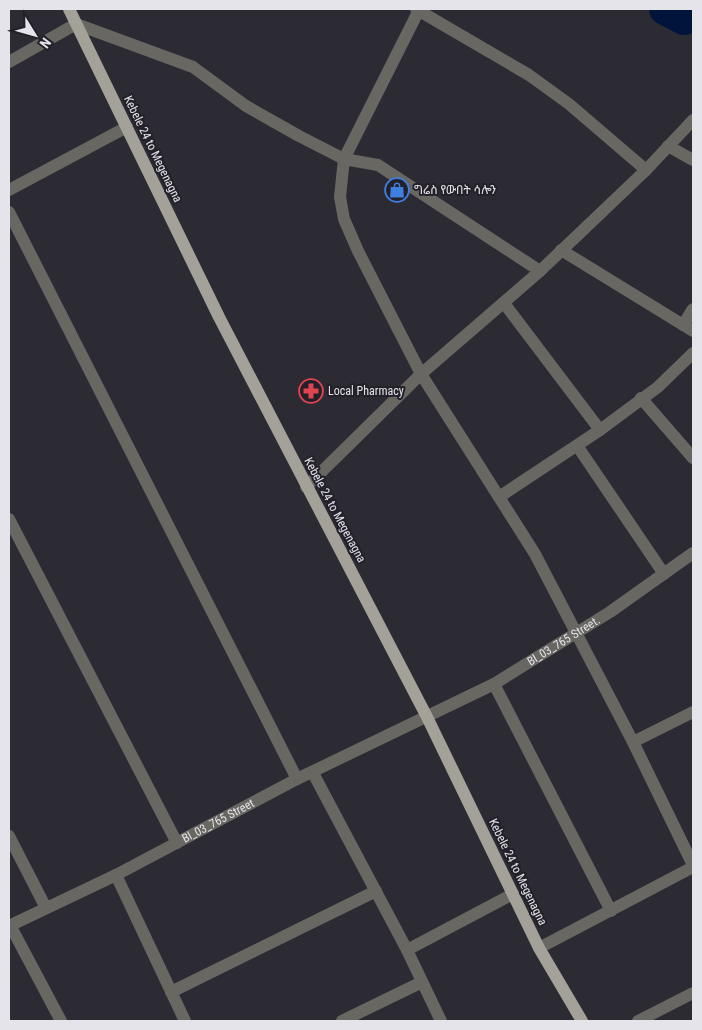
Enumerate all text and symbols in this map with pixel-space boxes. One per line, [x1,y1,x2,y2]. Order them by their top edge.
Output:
north arrow [10,10,60,60]
text: N [36,35,54,51]
street label: Kebele 24 to Megenagna [121,93,185,205]
shop icon: ግሬስ የውበት ሳሎን [384,177,410,203]
place label: ግሬስ የውበት ሳሎን [414,183,496,197]
pharmacy icon: Local Pharmacy [298,378,324,404]
place label: Local Pharmacy [328,384,404,398]
street label: Kebele 24 to Megenagna [301,455,369,565]
street label: Bl_03_765 Street. [525,613,602,669]
street label: Bl_03_765 Street [180,796,257,846]
street label: Kebele 24 to Megenagna [486,816,550,928]

